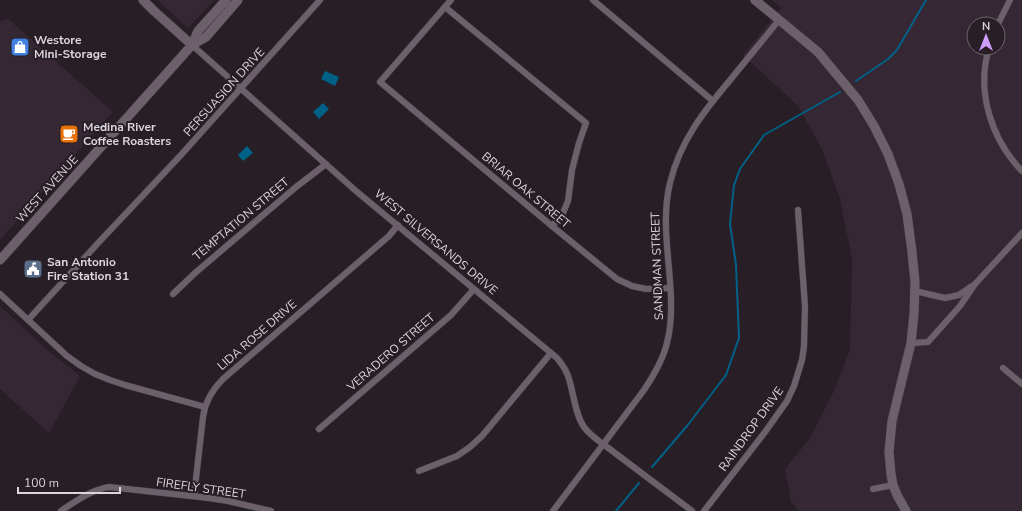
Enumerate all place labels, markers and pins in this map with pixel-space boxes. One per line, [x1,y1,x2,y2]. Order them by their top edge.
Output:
place label: Westore Mini-Storage [34,32,107,62]
shop icon: Westore Mini-Storage [9,36,31,58]
place label: Medina River Coffee Roasters [83,119,171,149]
cafe icon: Medina River Coffee Roasters [58,123,80,145]
place label: San Antonio Fire Station 31 [47,254,129,284]
public building icon: San Antonio Fire Station 31 [22,258,44,280]

